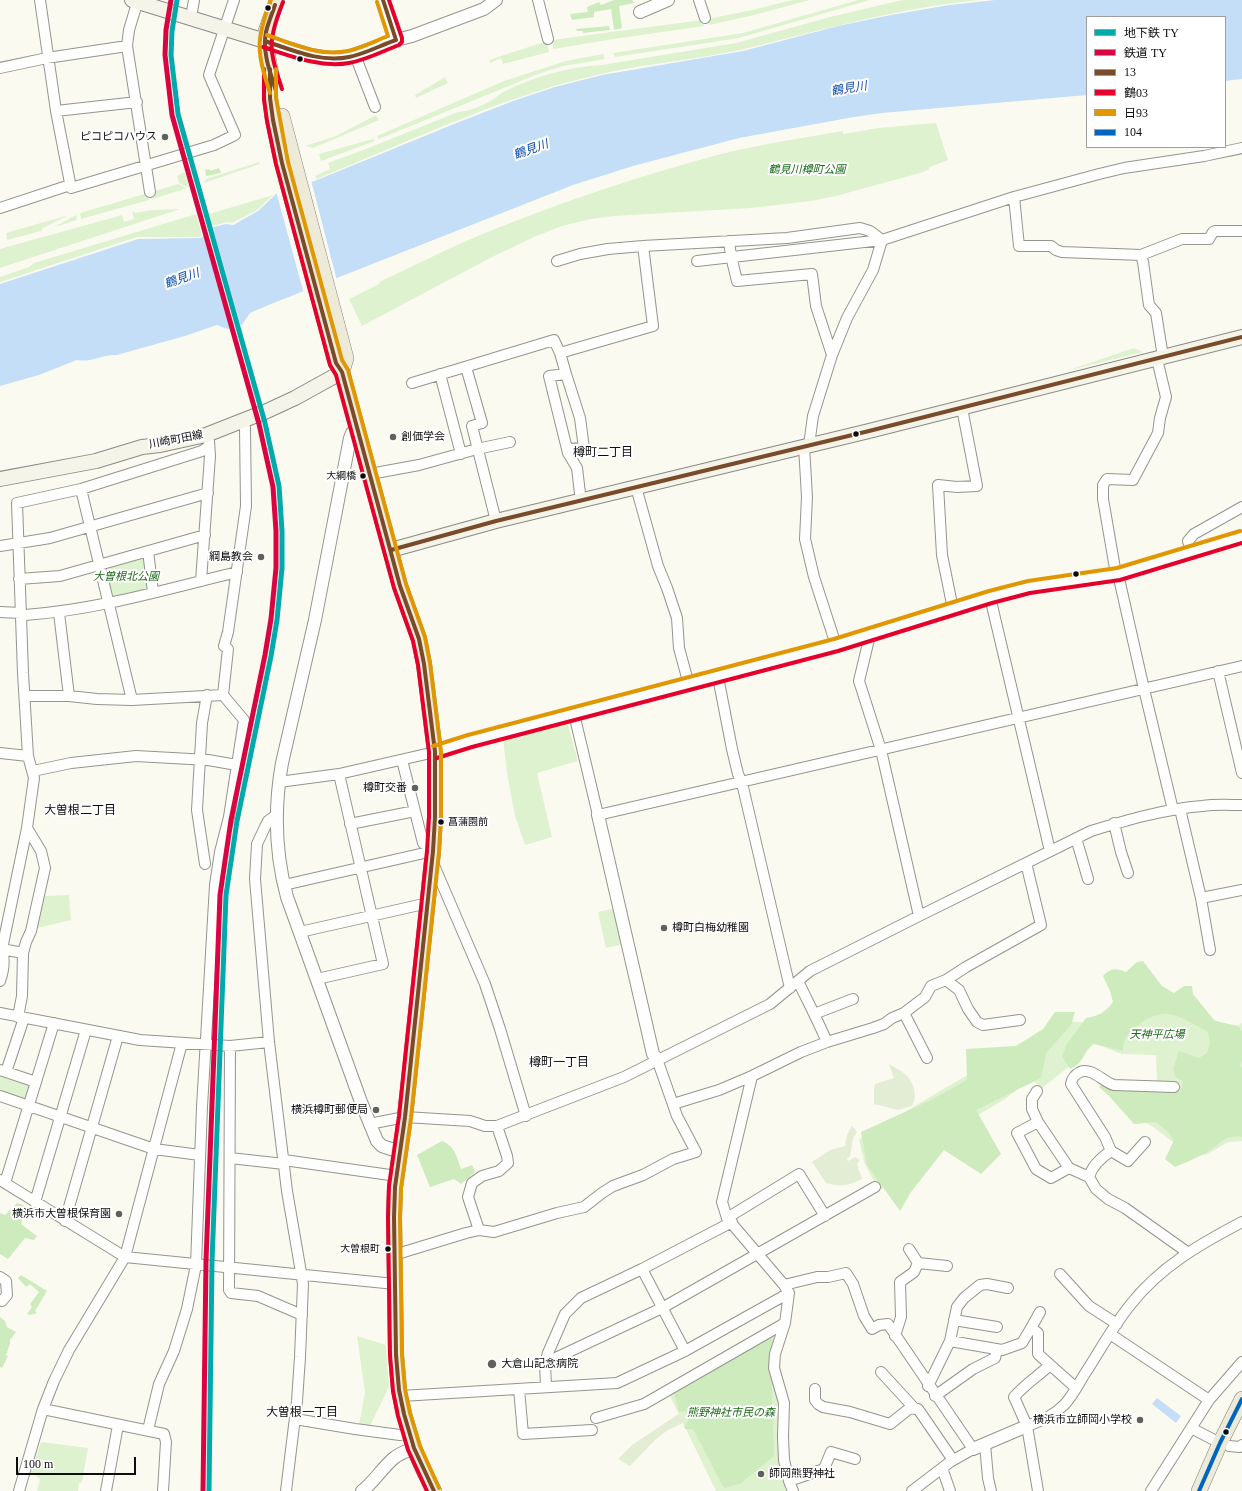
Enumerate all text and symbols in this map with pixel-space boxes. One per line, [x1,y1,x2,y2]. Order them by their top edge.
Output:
unlabelled marker [263,3,273,13]
legend [1086,16,1226,148]
text: 地下鉄 TY [1124,26,1179,40]
text: 鉄道 TY [1124,46,1167,60]
unlabelled marker [295,54,305,64]
text: 13 [1124,65,1136,79]
water label: 鶴見川 [830,79,868,99]
text: 鶴03 [1124,86,1148,100]
text: 日93 [1124,106,1148,120]
text: 104 [1124,125,1142,139]
place label: ピコピコハウス [80,130,157,144]
marker: ピコピコハウス [160,132,170,142]
water label: 鶴見川 [512,137,550,163]
park label: 鶴見川樽町公園 [769,163,845,177]
water label: 鶴見川 [163,266,201,292]
street label: 川崎町田線 [148,428,204,452]
unlabelled marker [851,429,861,439]
place label: 創価学会 [401,430,445,444]
marker: 創価学会 [388,432,398,442]
district label: 樽町二丁目 [573,446,633,460]
place label: 大綱橋 [326,470,356,482]
marker: 大綱橋 [358,471,368,481]
place label: 綱島教会 [209,550,253,564]
marker: 綱島教会 [256,552,266,562]
unlabelled marker [1071,569,1081,579]
park label: 大曽根北公園 [93,570,159,584]
place label: 樽町交番 [363,781,407,795]
marker: 樽町交番 [410,783,420,793]
district label: 大曽根二丁目 [44,804,116,818]
place label: 菖蒲園前 [448,816,488,828]
marker: 菖蒲園前 [436,817,446,827]
place label: 樽町白梅幼稚園 [672,921,749,935]
marker: 樽町白梅幼稚園 [659,923,669,933]
park label: 天神平広場 [1130,1028,1184,1042]
district label: 樽町一丁目 [529,1056,589,1070]
place label: 横浜樽町郵便局 [291,1103,368,1117]
marker: 横浜樽町郵便局 [371,1105,381,1115]
place label: 横浜市大曽根保育園 [12,1207,111,1221]
marker: 横浜市大曽根保育園 [114,1209,124,1219]
place label: 大曽根町 [340,1243,380,1255]
marker: 大曽根町 [383,1244,393,1254]
place label: 大倉山記念病院 [501,1357,578,1371]
marker: 大倉山記念病院 [486,1358,498,1370]
district label: 大曽根一丁目 [266,1406,338,1420]
park label: 熊野神社市民の森 [687,1406,775,1420]
place label: 横浜市立師岡小学校 [1033,1413,1132,1427]
marker: 横浜市立師岡小学校 [1135,1415,1145,1425]
unlabelled marker [1221,1427,1231,1437]
scale bar [18,1449,138,1475]
text: 100 m [23,1457,53,1471]
place label: 師岡熊野神社 [769,1467,835,1481]
marker: 師岡熊野神社 [756,1469,766,1479]

